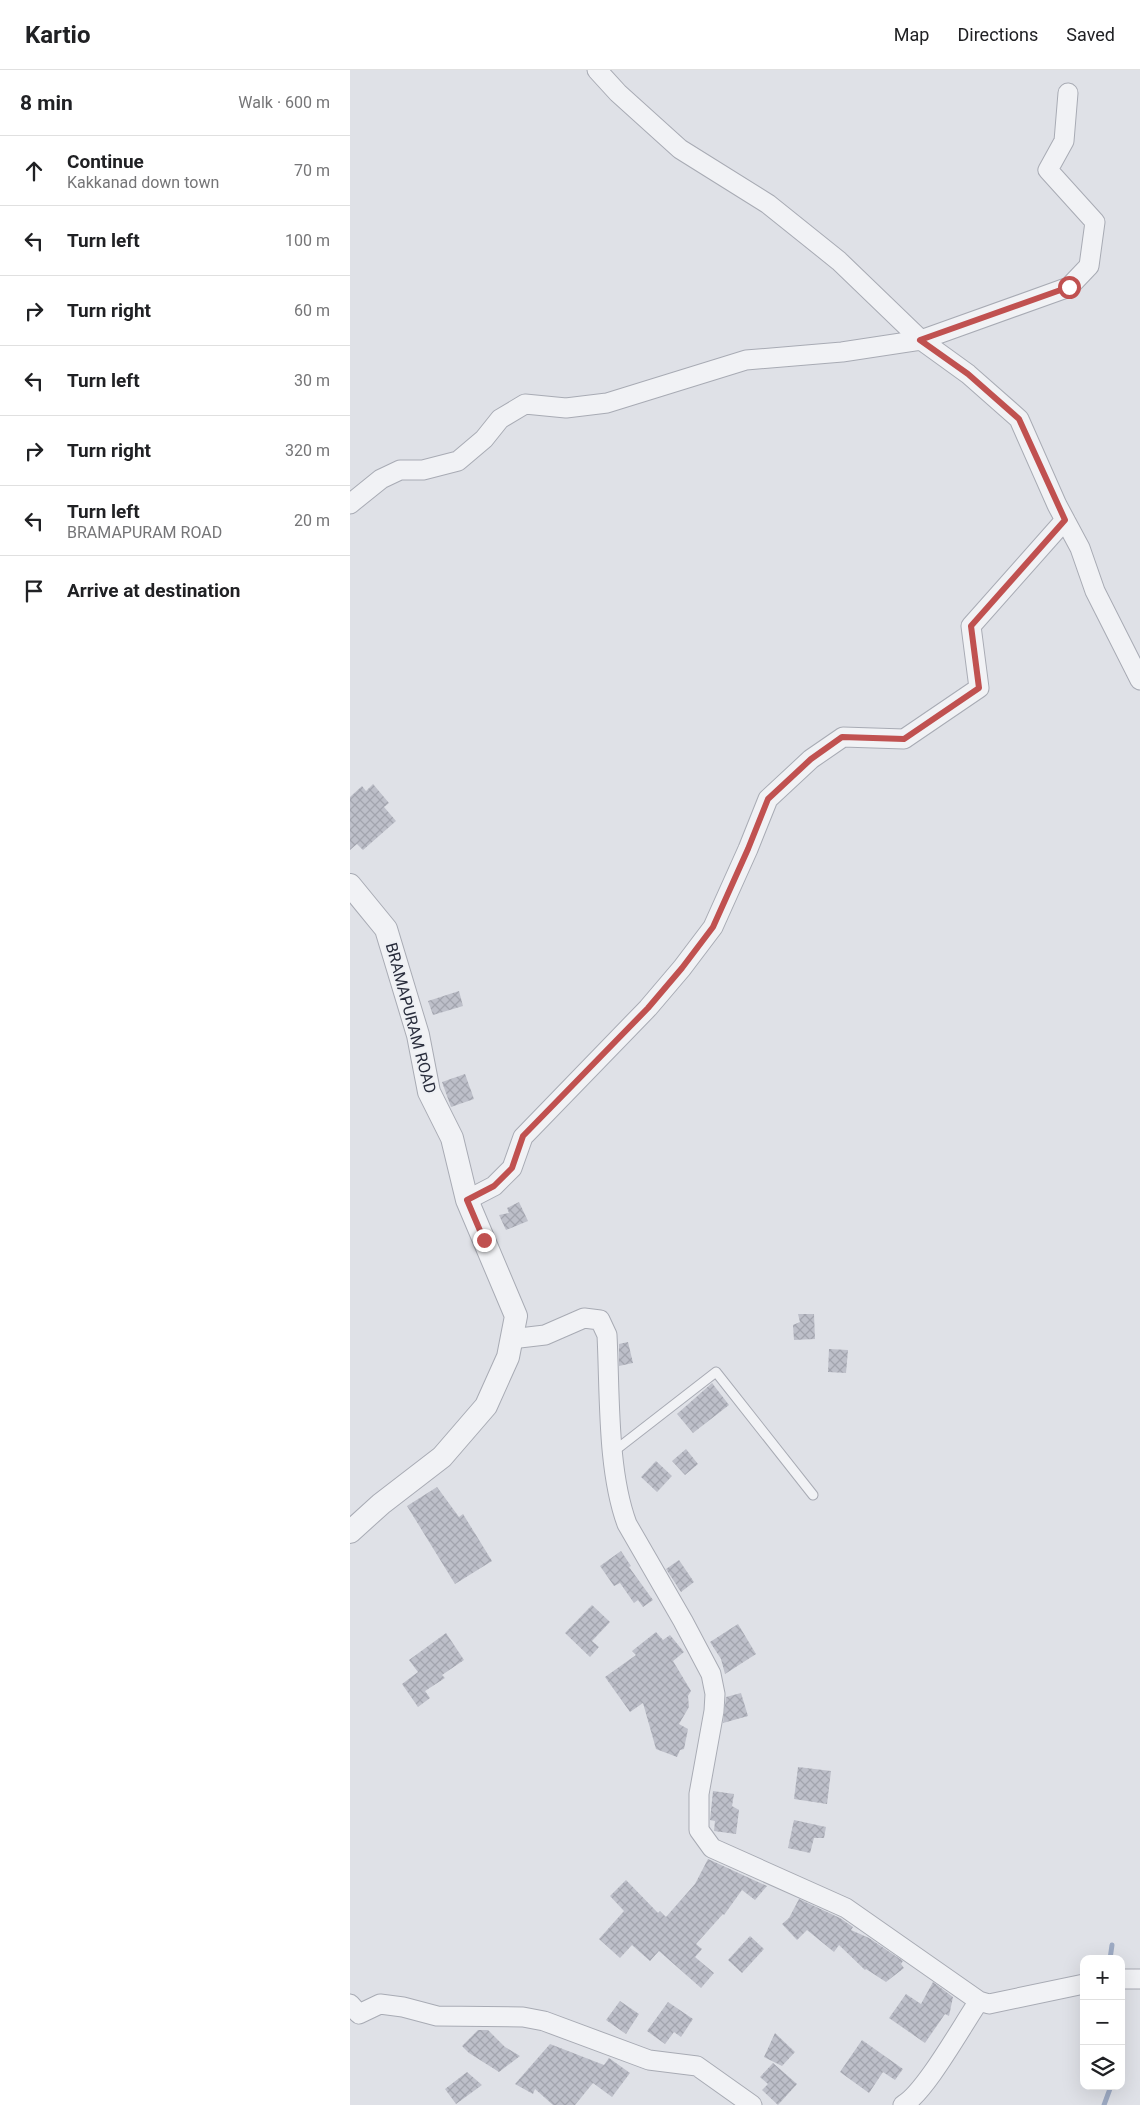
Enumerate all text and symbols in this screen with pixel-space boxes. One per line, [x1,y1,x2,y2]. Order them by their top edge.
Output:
text: Kartio [25,21,91,49]
text: Map [894,24,929,45]
text: Directions [957,24,1038,45]
text: Saved [1066,24,1115,45]
text: 8 min [20,91,73,115]
text: Walk · 600 m [238,93,330,112]
text: Continue [67,150,144,173]
icon: ahead [20,157,48,185]
text: 70 m [294,161,330,180]
text: Kakkanad down town [67,173,219,192]
icon: left [20,227,48,255]
text: Turn left [67,229,140,252]
text: 100 m [285,231,330,250]
route start [1058,276,1081,299]
icon: right [20,297,48,325]
text: Turn right [67,299,151,322]
text: 60 m [294,301,330,320]
icon: left [20,367,48,395]
text: Turn left [67,369,140,392]
text: 30 m [294,371,330,390]
icon: right [20,437,48,465]
text: Turn right [67,439,151,462]
text: 320 m [285,441,330,460]
text: Turn left [67,500,140,523]
icon: left [20,507,48,535]
text: 20 m [294,511,330,530]
text: BRAMAPURAM ROAD [67,523,222,542]
icon: arrive [20,577,48,605]
text: Arrive at destination [67,579,240,602]
street label: BRAMAPURAM ROAD [382,941,440,1095]
route end [473,1229,496,1252]
map controls [1080,1955,1125,2090]
button: + [1080,1955,1125,2000]
button: − [1080,2000,1125,2045]
button: layers [1080,2045,1125,2090]

